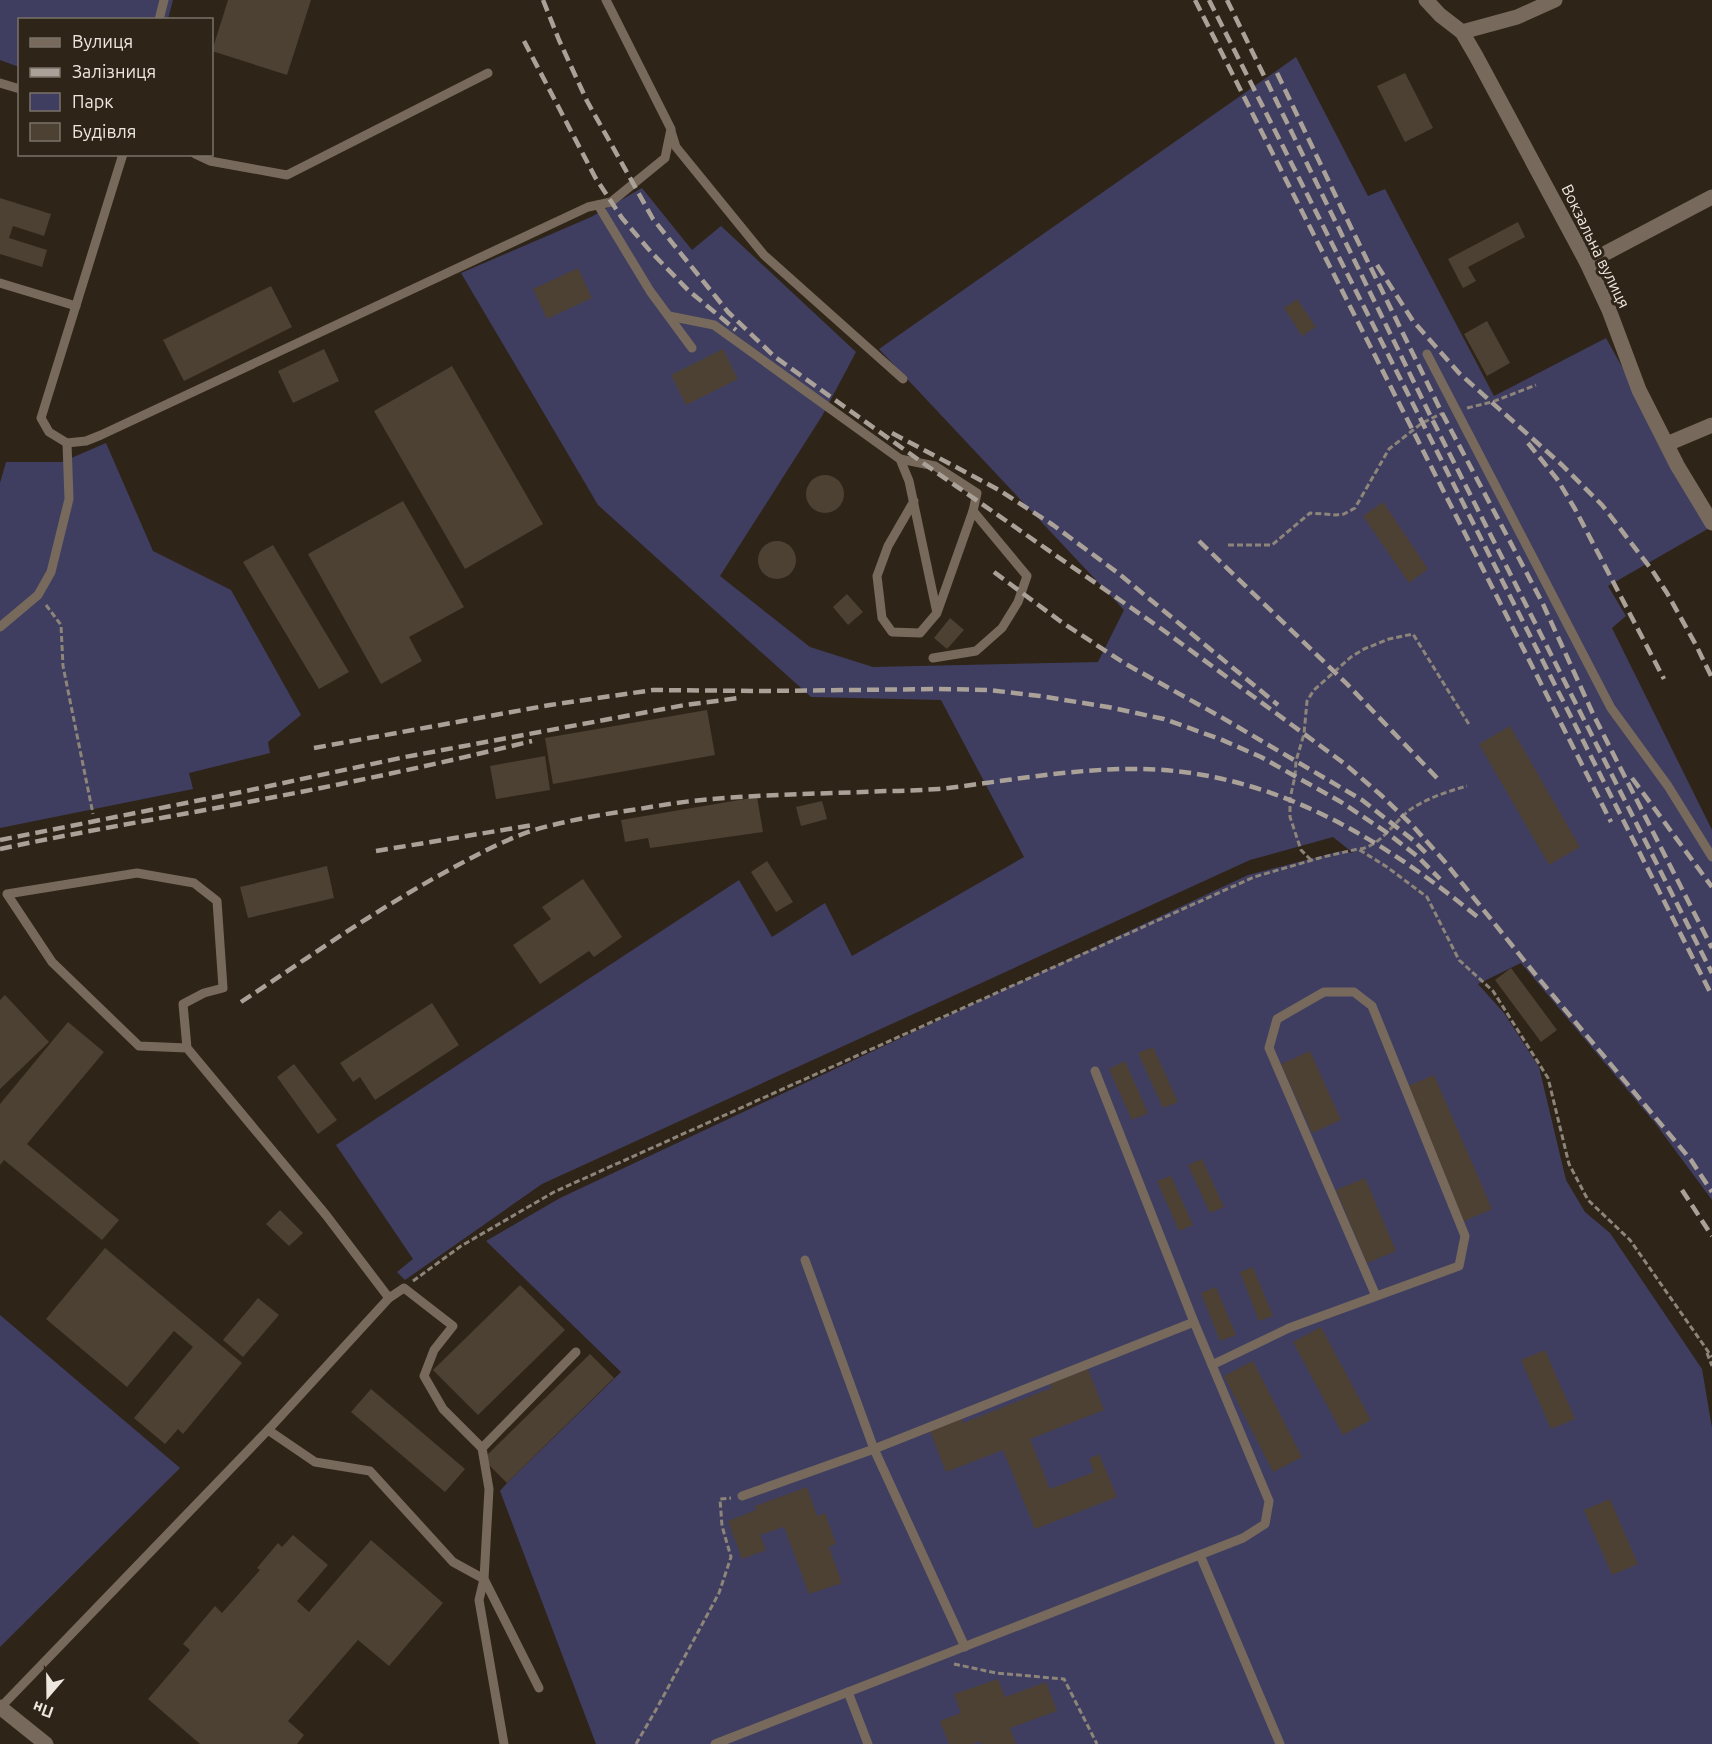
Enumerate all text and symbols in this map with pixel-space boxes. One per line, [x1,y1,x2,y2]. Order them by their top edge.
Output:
legend [18,18,213,156]
text: Вулиця [72,31,133,51]
text: Залізниця [72,61,156,81]
text: Парк [72,91,113,111]
text: Будівля [72,121,137,141]
street label: Вокзальна вулиця [1558,181,1634,311]
north arrow [18,1666,78,1726]
text: Пн [30,1698,56,1722]

